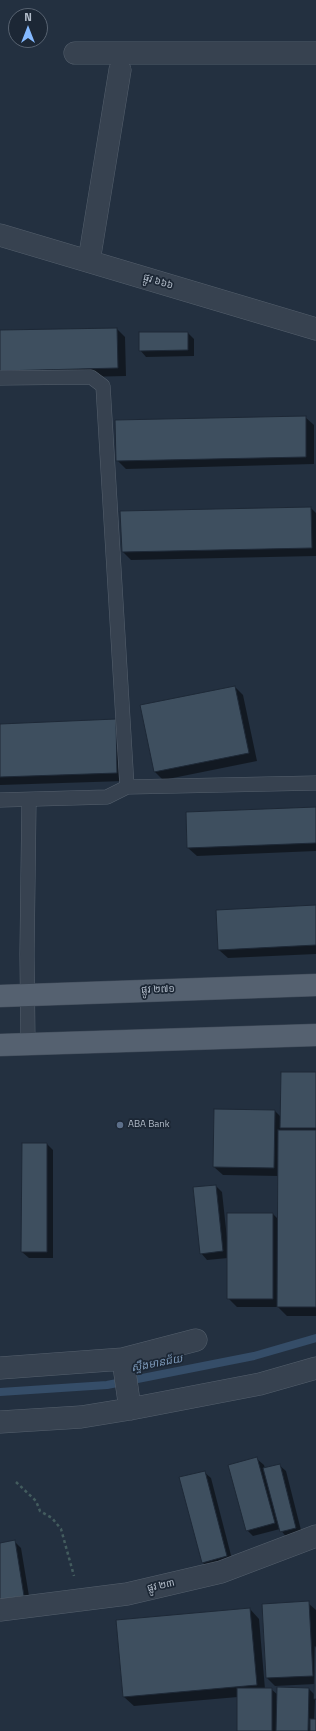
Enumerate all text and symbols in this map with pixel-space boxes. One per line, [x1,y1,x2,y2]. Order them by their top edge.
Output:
north arrow [8,8,48,48]
text: N [24,9,32,25]
street label: ផ្លូវ ៦៦៦ [141,272,175,292]
street label: ផ្លូវ ២៧១ [141,983,175,997]
place label: ABA Bank [128,1119,170,1131]
marker: ABA Bank [115,1120,125,1130]
water label: ស្ទឹងមានជ័យ [130,1353,184,1375]
street label: ផ្លូវ ២៣ [146,1577,176,1595]

